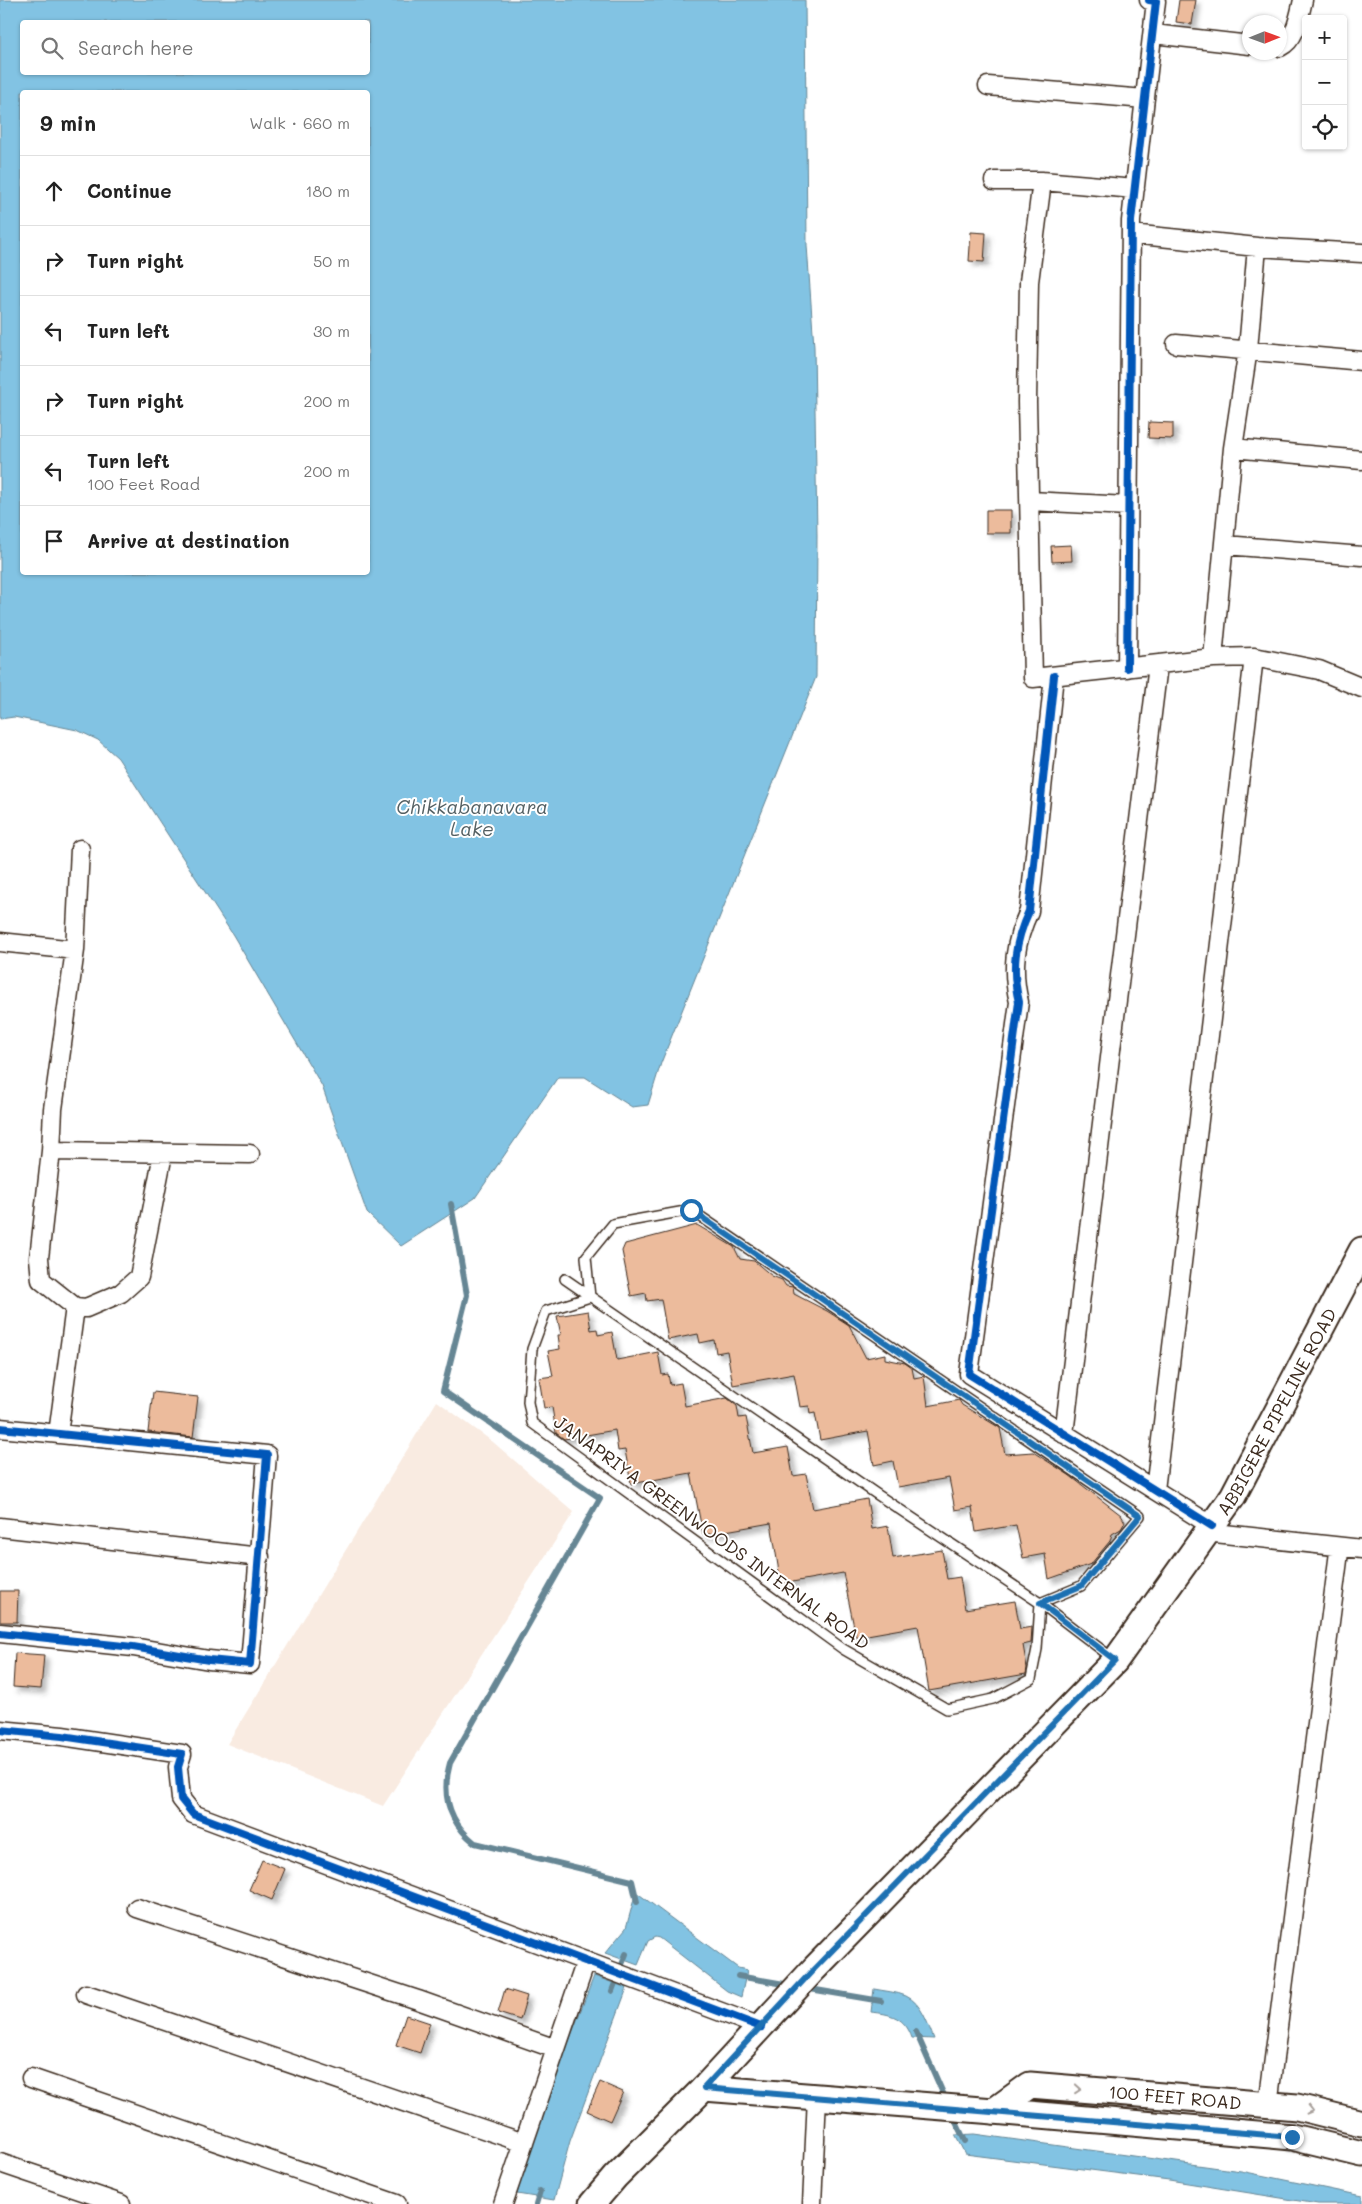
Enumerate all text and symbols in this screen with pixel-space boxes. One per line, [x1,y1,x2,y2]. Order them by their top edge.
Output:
north arrow [1242,15,1287,60]
map controls [1302,15,1347,150]
button: + [1302,15,1347,60]
search box [20,20,370,75]
icon: search [38,34,66,62]
text: Search here [78,35,194,60]
button: − [1302,60,1347,105]
button: locate [1302,105,1347,150]
text: 9 min [40,109,96,136]
text: Walk · 660 m [249,112,350,133]
icon: ahead [40,177,68,205]
text: Continue [87,178,172,203]
text: 180 m [305,180,350,201]
icon: right [40,247,68,275]
text: Turn right [87,248,184,273]
text: 50 m [313,250,350,271]
icon: left [40,317,68,345]
text: Turn left [87,318,170,343]
text: 30 m [313,320,350,341]
icon: right [40,387,68,415]
text: Turn right [87,388,184,413]
text: 200 m [303,390,350,411]
text: Turn left [87,448,170,473]
icon: left [40,457,68,485]
text: 200 m [303,460,350,481]
text: 100 Feet Road [87,473,200,494]
icon: arrive [40,527,68,555]
text: Arrive at destination [87,528,290,553]
water label: Chikkabanavara Lake [396,794,548,841]
route start [680,1199,703,1222]
street label: ABBIGERE PIPELINE ROAD [1211,1304,1342,1520]
street label: JANAPRIYA GREENWOODS INTERNAL ROAD [549,1409,875,1655]
street label: 100 FEET ROAD [1108,2079,1242,2115]
one-way arrow [1074,2083,1082,2094]
one-way arrow [1305,2104,1314,2115]
route end [1281,2126,1304,2149]

